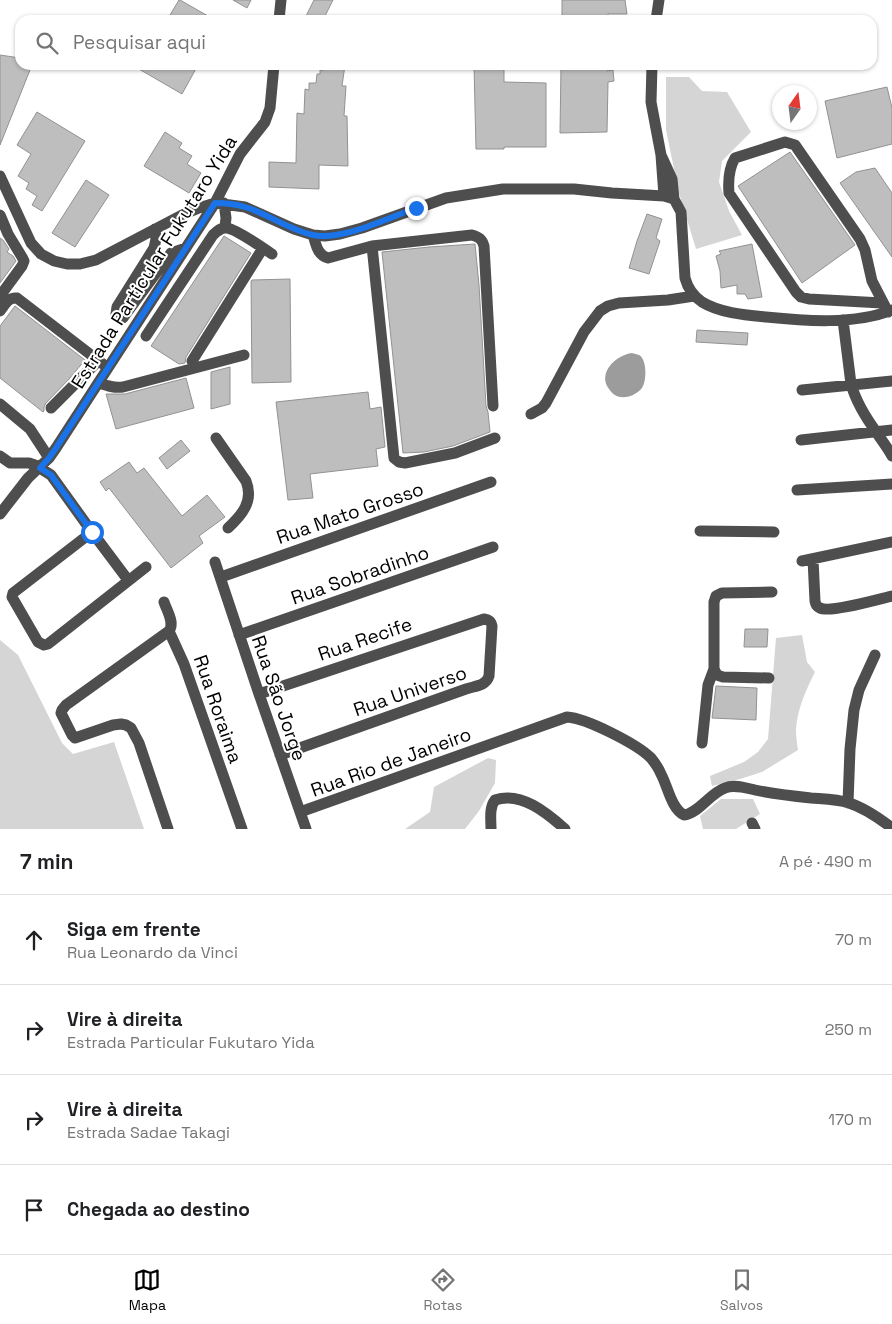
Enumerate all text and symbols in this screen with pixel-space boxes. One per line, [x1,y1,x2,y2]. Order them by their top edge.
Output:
search box [15,15,877,70]
icon: search [33,29,61,57]
text: Pesquisar aqui [73,30,206,55]
north arrow [772,85,817,130]
street label: Estrada Particular Fukutaro Yida [65,131,243,393]
route end [405,197,428,220]
street label: Rua Mato Grosso [273,476,427,550]
route start [81,521,104,544]
street label: Rua Sobradinho [288,540,432,610]
street label: Rua Recife [315,611,415,667]
street label: Rua São Jorge [246,632,312,764]
street label: Rua Roraima [188,652,248,766]
street label: Rua Universo [350,660,470,722]
street label: Rua Rio de Janeiro [307,721,475,803]
text: 7 min [20,848,73,875]
text: A pé · 490 m [779,851,872,872]
text: Siga em frente [67,917,201,942]
icon: ahead [20,926,48,954]
text: 70 m [835,929,872,950]
text: Rua Leonardo da Vinci [67,942,238,963]
text: Vire à direita [67,1007,183,1032]
icon: right [20,1016,48,1044]
text: 250 m [825,1019,872,1040]
text: Estrada Particular Fukutaro Yida [67,1032,315,1053]
text: Vire à direita [67,1097,183,1122]
icon: right [20,1106,48,1134]
text: 170 m [828,1109,872,1130]
text: Estrada Sadae Takagi [67,1122,230,1143]
icon: arrive [20,1196,48,1224]
text: Chegada ao destino [67,1197,250,1222]
tab: Mapa [129,1266,166,1314]
tab: Rotas [423,1266,462,1314]
tab: Salvos [720,1266,763,1314]

